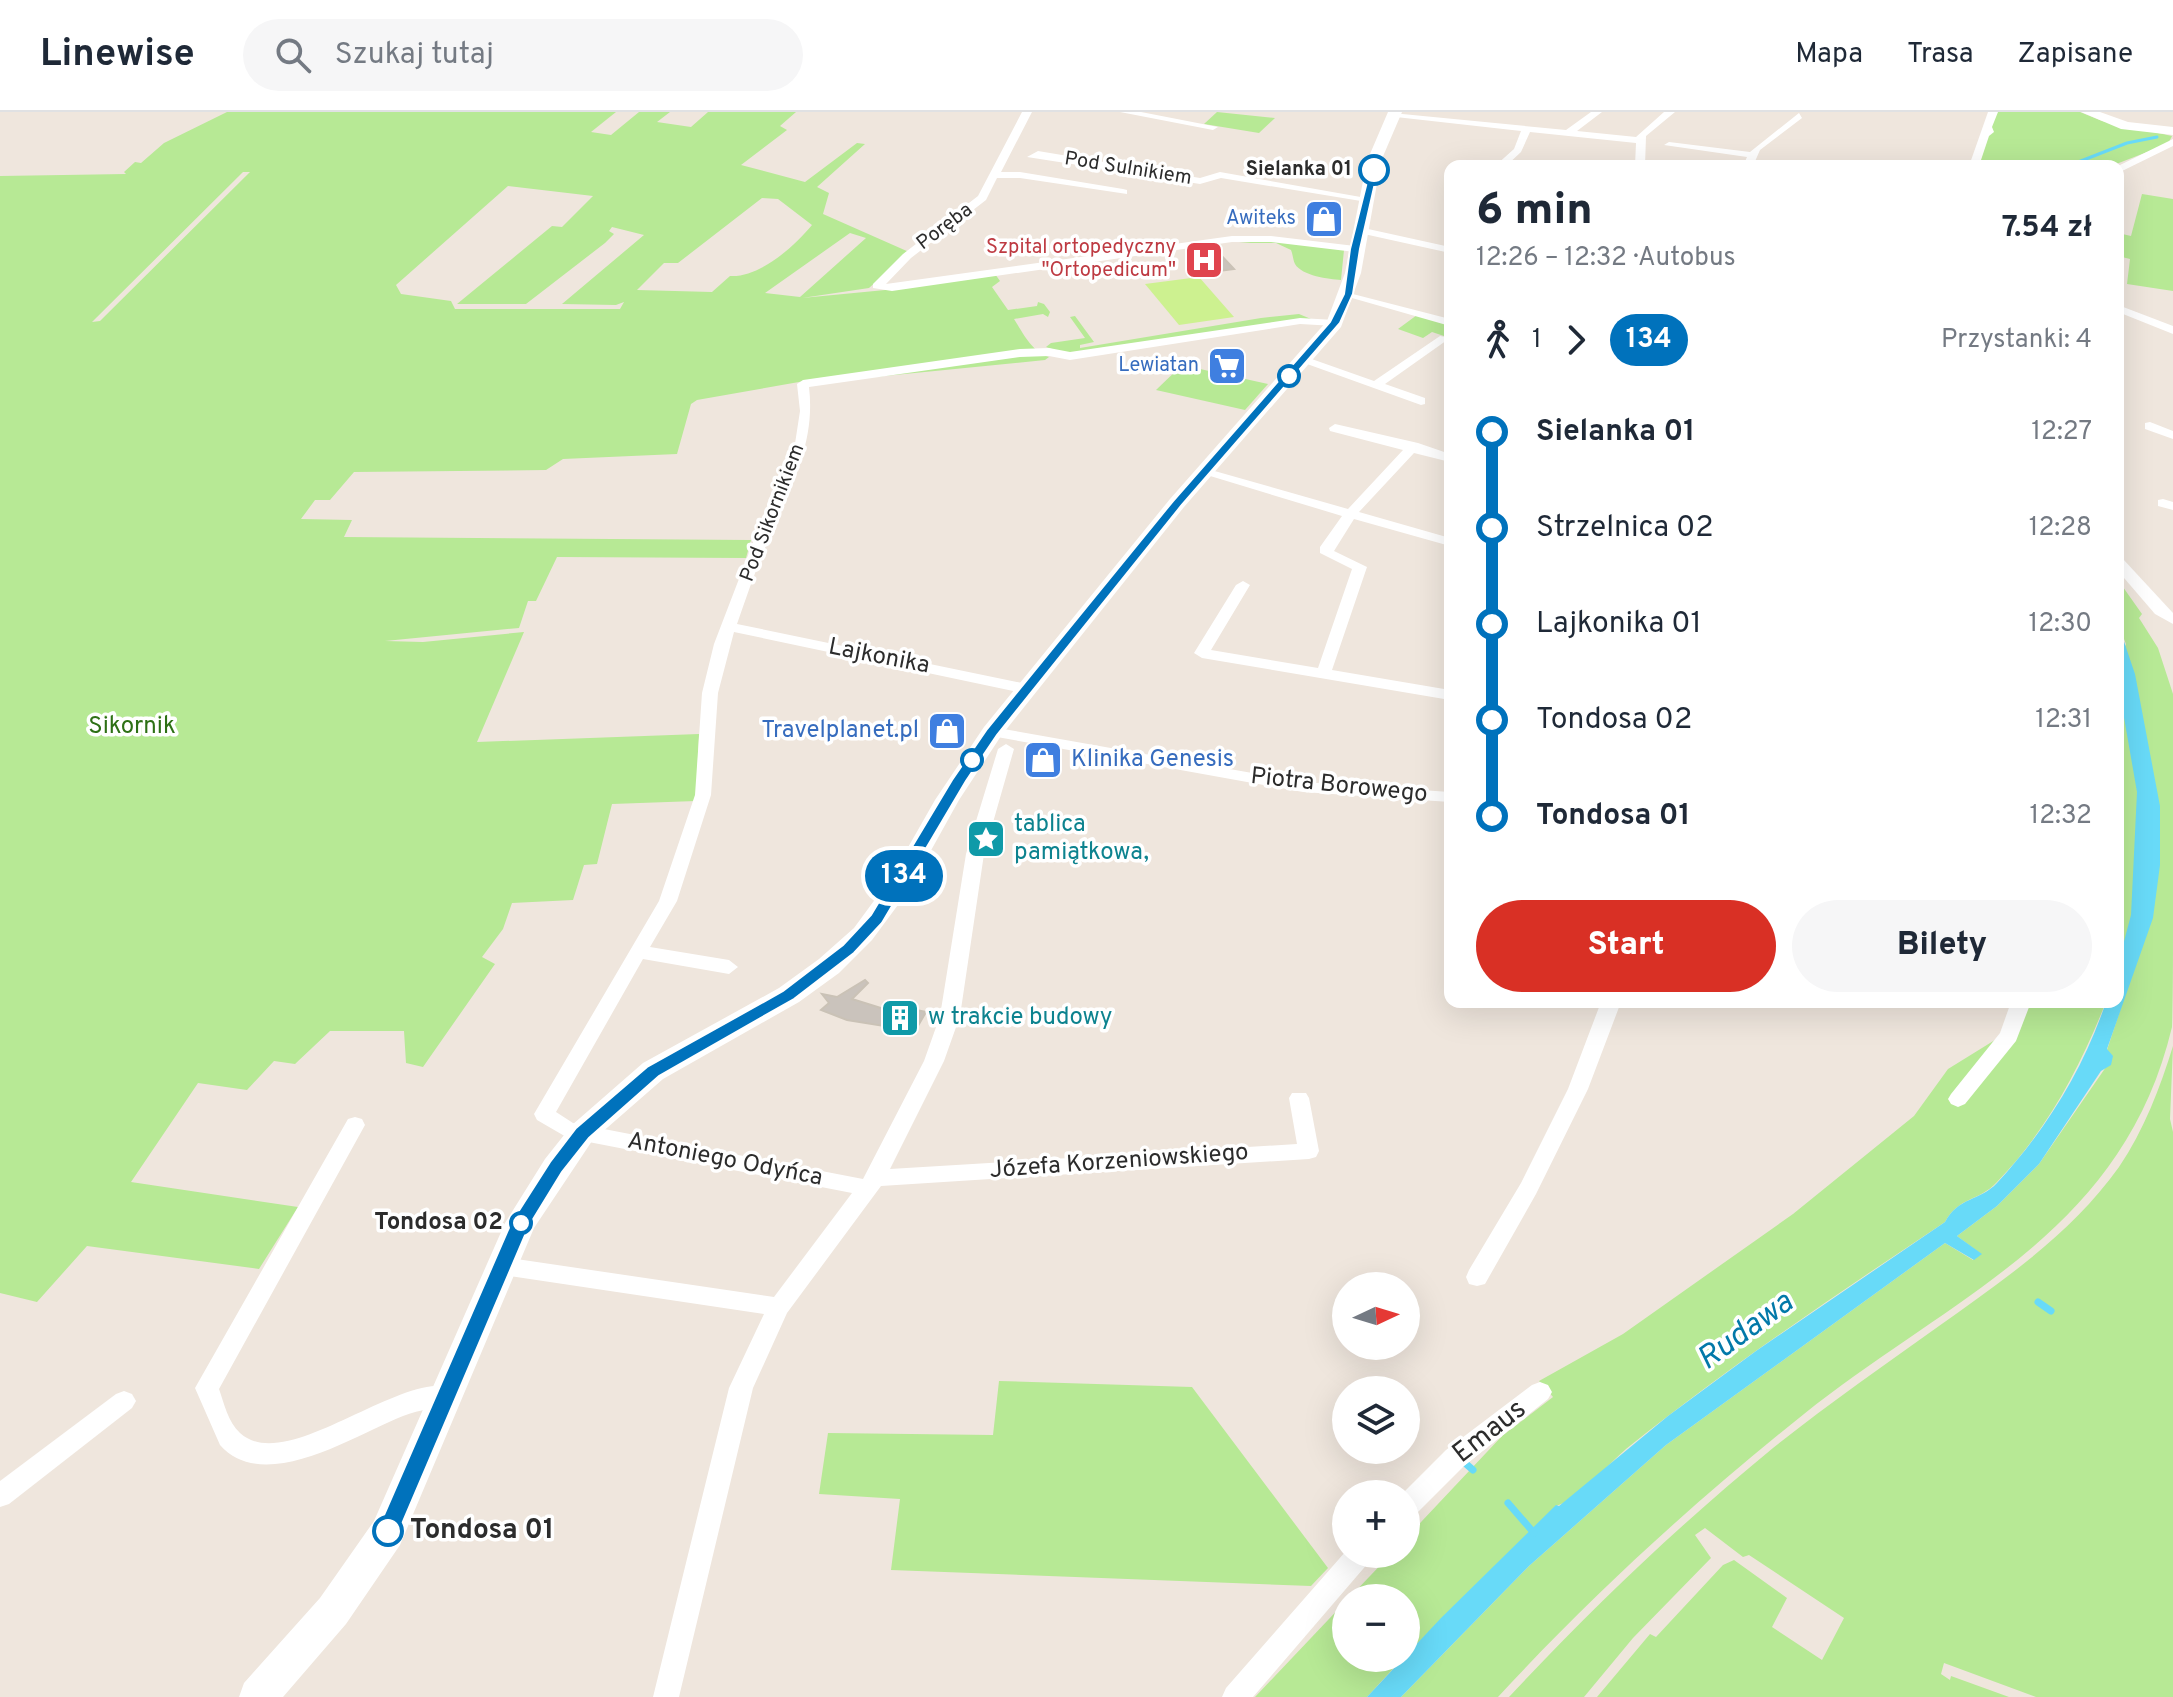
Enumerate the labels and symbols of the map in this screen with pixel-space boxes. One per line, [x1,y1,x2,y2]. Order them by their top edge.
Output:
street label: Pod Sulnikiem [1063,146,1193,192]
marker: Sielanka 01 [1359,155,1389,185]
place label: Sielanka 01 [1246,157,1352,183]
street label: Poręba [912,197,978,257]
shop icon: Awiteks [1303,198,1345,240]
place label: Awiteks [1226,206,1296,232]
place label: Szpital ortopedyczny "Ortopedicum" [986,235,1176,284]
hospital icon: Szpital ortopedyczny "Ortopedicum" [1183,239,1225,281]
supermarket icon: Lewiatan [1206,345,1248,387]
place label: Lewiatan [1118,353,1199,379]
unlabelled marker [1278,365,1300,387]
street label: Pod Sikornikiem [735,440,811,586]
street label: Lajkonika [826,632,932,682]
shop icon: Travelplanet.pl [926,710,968,752]
park label: Sikornik [88,712,176,742]
place label: Travelplanet.pl [761,716,919,746]
shop icon: Klinika Genesis [1022,739,1064,781]
place label: Klinika Genesis [1071,745,1234,775]
unlabelled marker [961,749,983,771]
street label: Piotra Borowego [1249,762,1429,810]
place label: tablica pamiątkowa, [1014,810,1149,868]
place icon: tablica pamiątkowa, [965,818,1007,860]
line badge: 134 [858,850,950,902]
building icon: w trakcie budowy [879,997,921,1039]
place label: w trakcie budowy [928,1003,1112,1033]
street label: Antoniego Odyńca [625,1126,825,1194]
street label: Józefa Korzeniowskiego [988,1138,1250,1186]
place label: Tondosa 02 [374,1208,503,1238]
marker: Tondosa 02 [510,1212,532,1234]
north arrow [1332,1272,1420,1360]
water label: Rudawa [1690,1283,1802,1380]
street label: Emaus [1446,1392,1534,1472]
place label: Tondosa 01 [410,1513,554,1549]
marker: Tondosa 01 [373,1516,403,1546]

